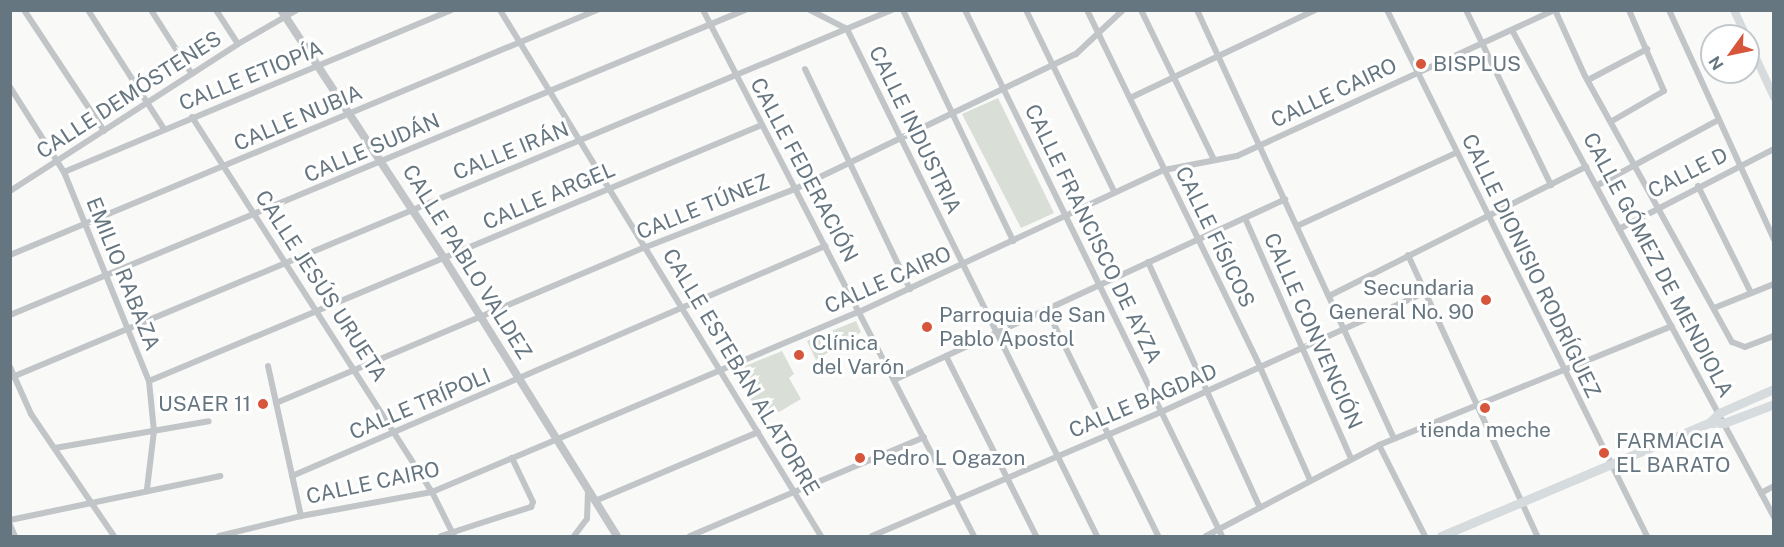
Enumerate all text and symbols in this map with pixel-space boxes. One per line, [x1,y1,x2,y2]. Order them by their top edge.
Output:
north arrow [1700,24,1760,84]
street label: CALLE DEMÓSTENES [32,26,226,164]
street label: CALLE ETIOPÍA [175,36,327,116]
street label: CALLE INDUSTRIA [863,42,967,218]
place label: BISPLUS [1433,51,1521,77]
street label: CALLE CAIRO [1267,53,1401,133]
text: N [1705,53,1728,73]
marker: BISPLUS [1414,57,1428,71]
street label: CALLE FEDERACIÓN [745,74,863,266]
street label: CALLE NUBIA [230,80,366,156]
street label: CALLE FRANCISCO DE AYZA [1019,100,1167,368]
street label: CALLE SUDÁN [300,108,444,188]
street label: CALLE IRÁN [450,116,572,186]
street label: CALLE GÓMEZ DE MENDIOLA [1577,128,1739,402]
street label: CALLE DIONISIO RODRÍGUEZ [1456,130,1606,402]
street label: CALLE D [1644,142,1732,204]
street label: CALLE ARGEL [479,157,619,235]
street label: CALLE PABLO VALDEZ [397,160,537,364]
street label: CALLE FÍSICOS [1170,162,1260,312]
street label: CALLE TÚNEZ [633,169,773,245]
street label: CALLE JESÚS URUETA [250,186,392,386]
street label: EMILIO RABAZA [81,194,165,354]
street label: CALLE CONVENCIÓN [1258,229,1368,433]
street label: CALLE CAIRO [821,241,955,319]
street label: CALLE ESTEBAN ALATORRE [657,244,825,500]
place label: Secundaria General No. 90 [1329,275,1474,325]
marker: Secundaria General No. 90 [1479,293,1493,307]
place label: Parroquia de San Pablo Apostol [939,302,1106,352]
marker: Parroquia de San Pablo Apostol [920,320,934,334]
place label: Clínica del Varón [812,330,905,380]
marker: Clínica del Varón [790,346,808,364]
street label: CALLE BAGDAD [1065,358,1221,444]
street label: CALLE TRÍPOLI [346,363,494,445]
place label: USAER 11 [158,391,251,417]
marker: USAER 11 [256,397,270,411]
marker: tienda meche [1478,401,1492,415]
place label: tienda meche [1419,417,1551,443]
place label: FARMACIA EL BARATO [1616,428,1730,478]
place label: Pedro L Ogazon [872,445,1026,471]
marker: FARMACIA EL BARATO [1597,446,1611,460]
marker: Pedro L Ogazon [853,451,867,465]
street label: CALLE CAIRO [304,457,442,509]

